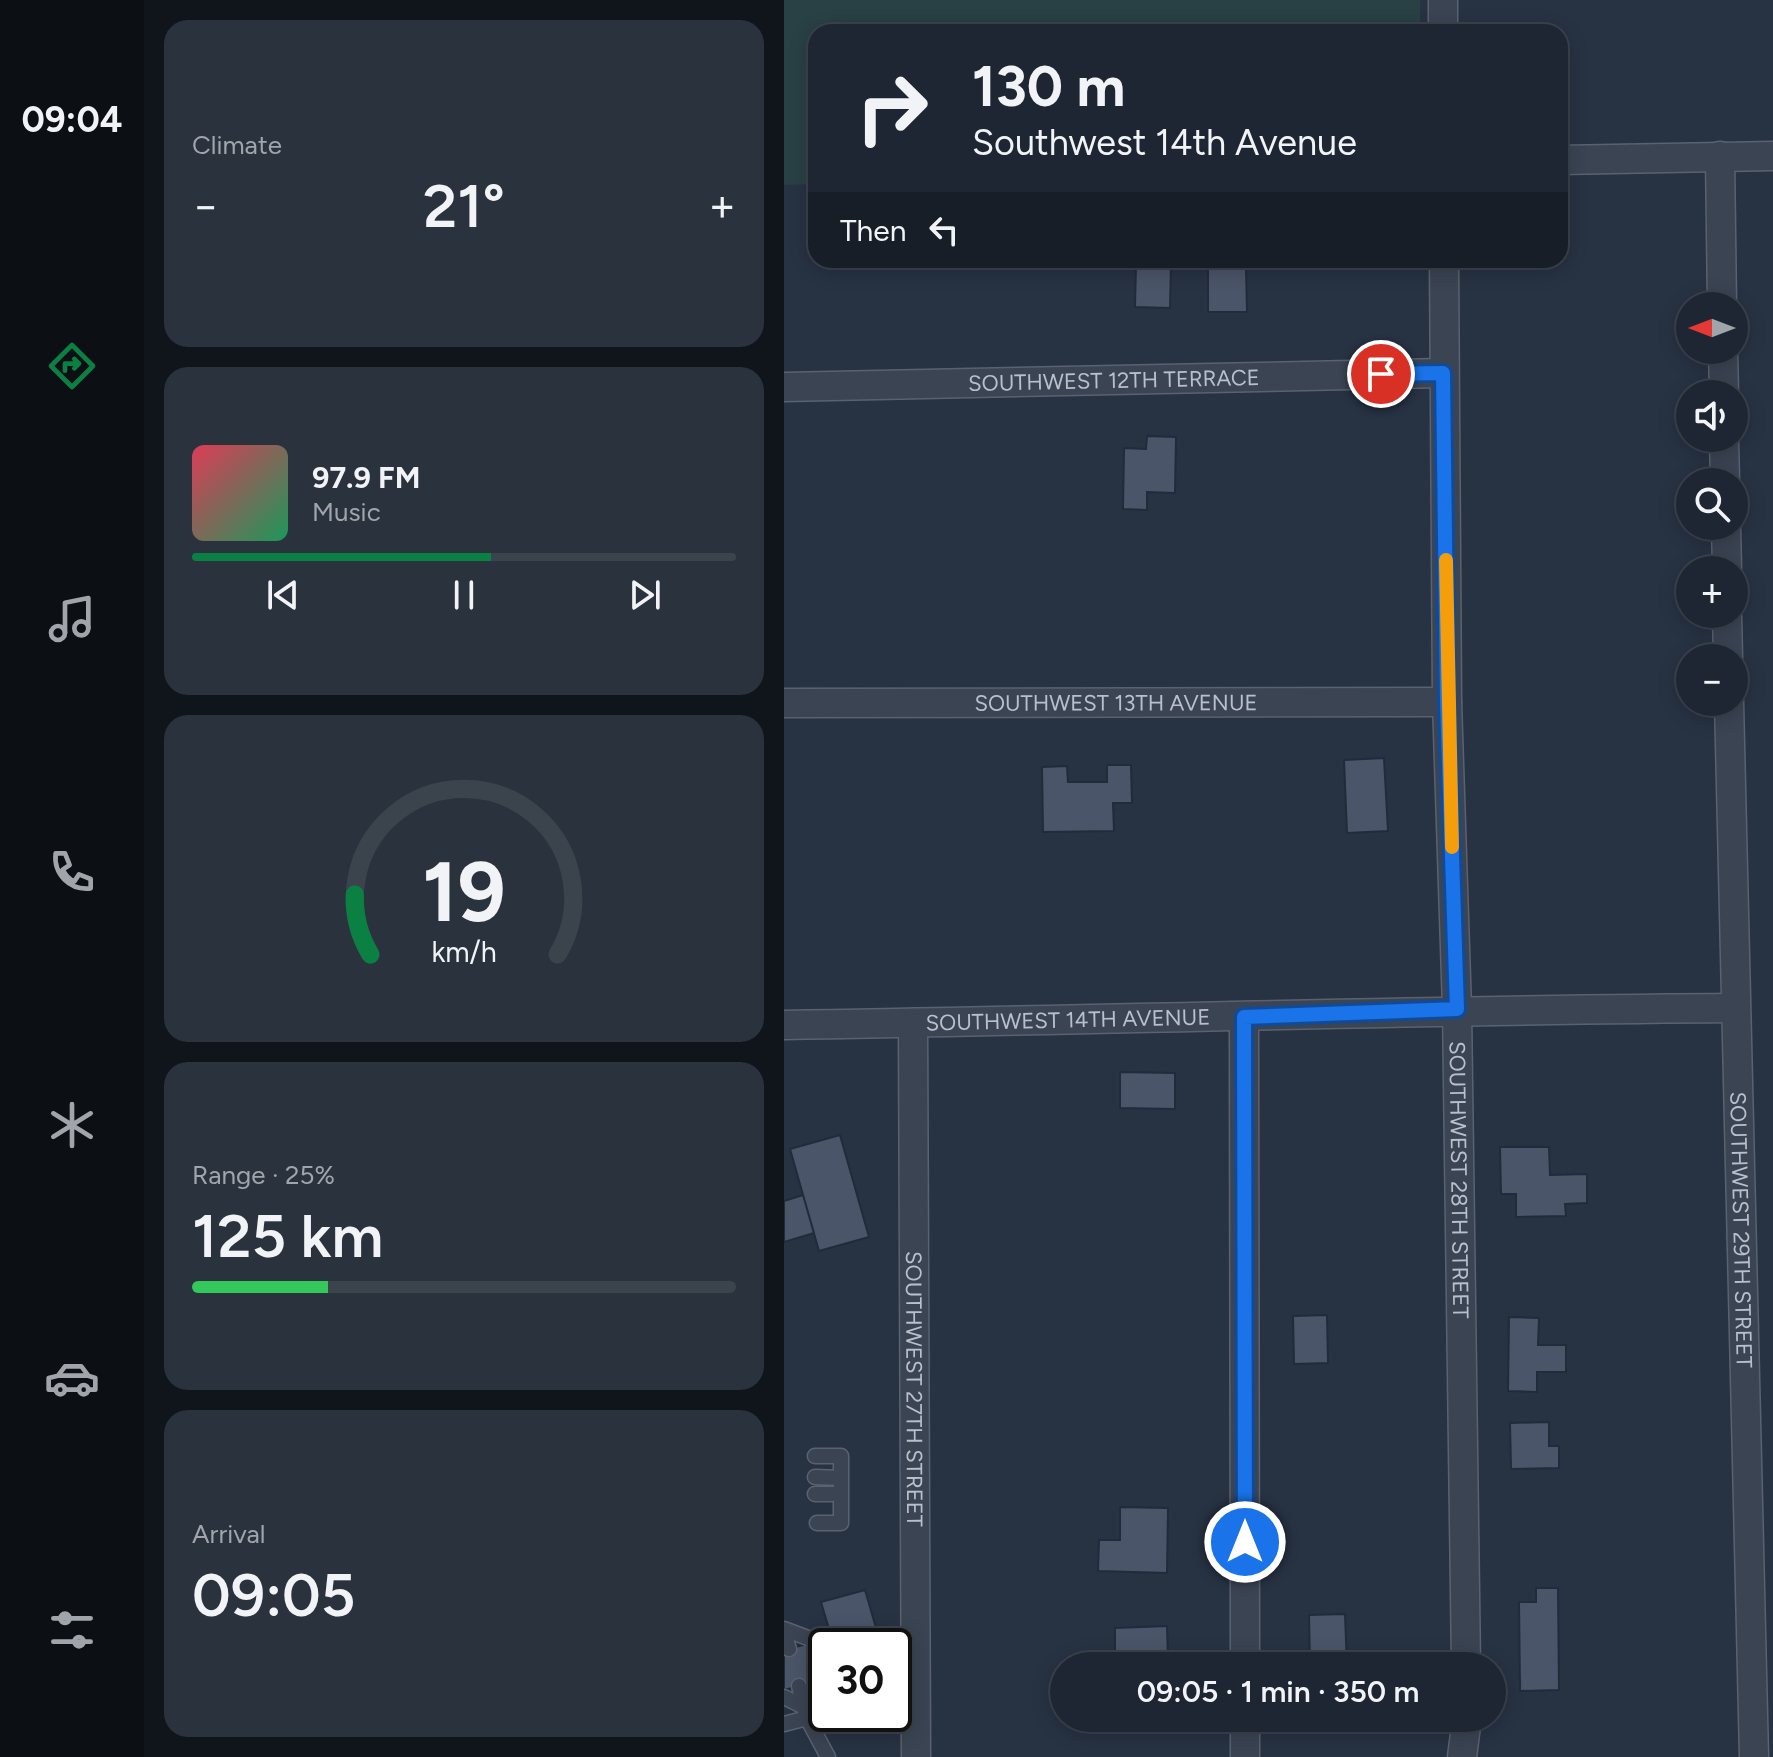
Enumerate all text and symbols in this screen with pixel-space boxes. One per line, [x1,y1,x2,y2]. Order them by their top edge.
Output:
text: 130 m [972,53,1125,120]
icon: right [840,56,944,160]
text: 09:04 [21,98,123,141]
text: Southwest 14th Avenue [972,121,1357,164]
text: Climate [192,129,282,161]
text: 21° [423,170,505,242]
text: − [192,179,219,232]
text: + [709,179,736,232]
icon: left [922,208,966,252]
text: Then [840,212,906,249]
north arrow [1676,292,1748,364]
map controls [1676,292,1748,716]
icon: directions [44,338,100,394]
pin [1347,340,1415,408]
icon: arrive [1359,352,1403,396]
street label: SOUTHWEST 12TH TERRACE [968,364,1260,397]
button: sound [1676,380,1748,452]
text: 97.9 FM [312,459,420,496]
button: search [1676,468,1748,540]
text: Music [312,496,381,528]
button: + [1676,556,1748,628]
icon: previous [261,573,305,617]
icon: pause [442,573,486,617]
icon: next [623,573,667,617]
icon: music [44,591,100,647]
button: − [1676,644,1748,716]
street label: SOUTHWEST 13TH AVENUE [975,689,1257,717]
text: 19 [422,841,506,941]
icon: phone [44,844,100,900]
text: km/h [431,935,497,969]
street label: SOUTHWEST 14TH AVENUE [925,1003,1211,1036]
street label: SOUTHWEST 28TH STREET [1443,1041,1474,1319]
street label: SOUTHWEST 29TH STREET [1724,1091,1758,1368]
icon: climate [44,1097,100,1153]
text: Range · 25% [192,1159,335,1191]
text: 125 km [192,1200,383,1272]
street label: SOUTHWEST 27TH STREET [900,1251,928,1527]
icon: car [44,1350,100,1406]
position arrow [1203,1500,1287,1584]
text: Arrival [192,1518,265,1550]
text: 09:05 [192,1559,355,1631]
icon: filters [44,1602,100,1658]
speed limit sign: 30 [808,1628,912,1732]
text: 09:05 · 1 min · 350 m [1137,1673,1419,1710]

